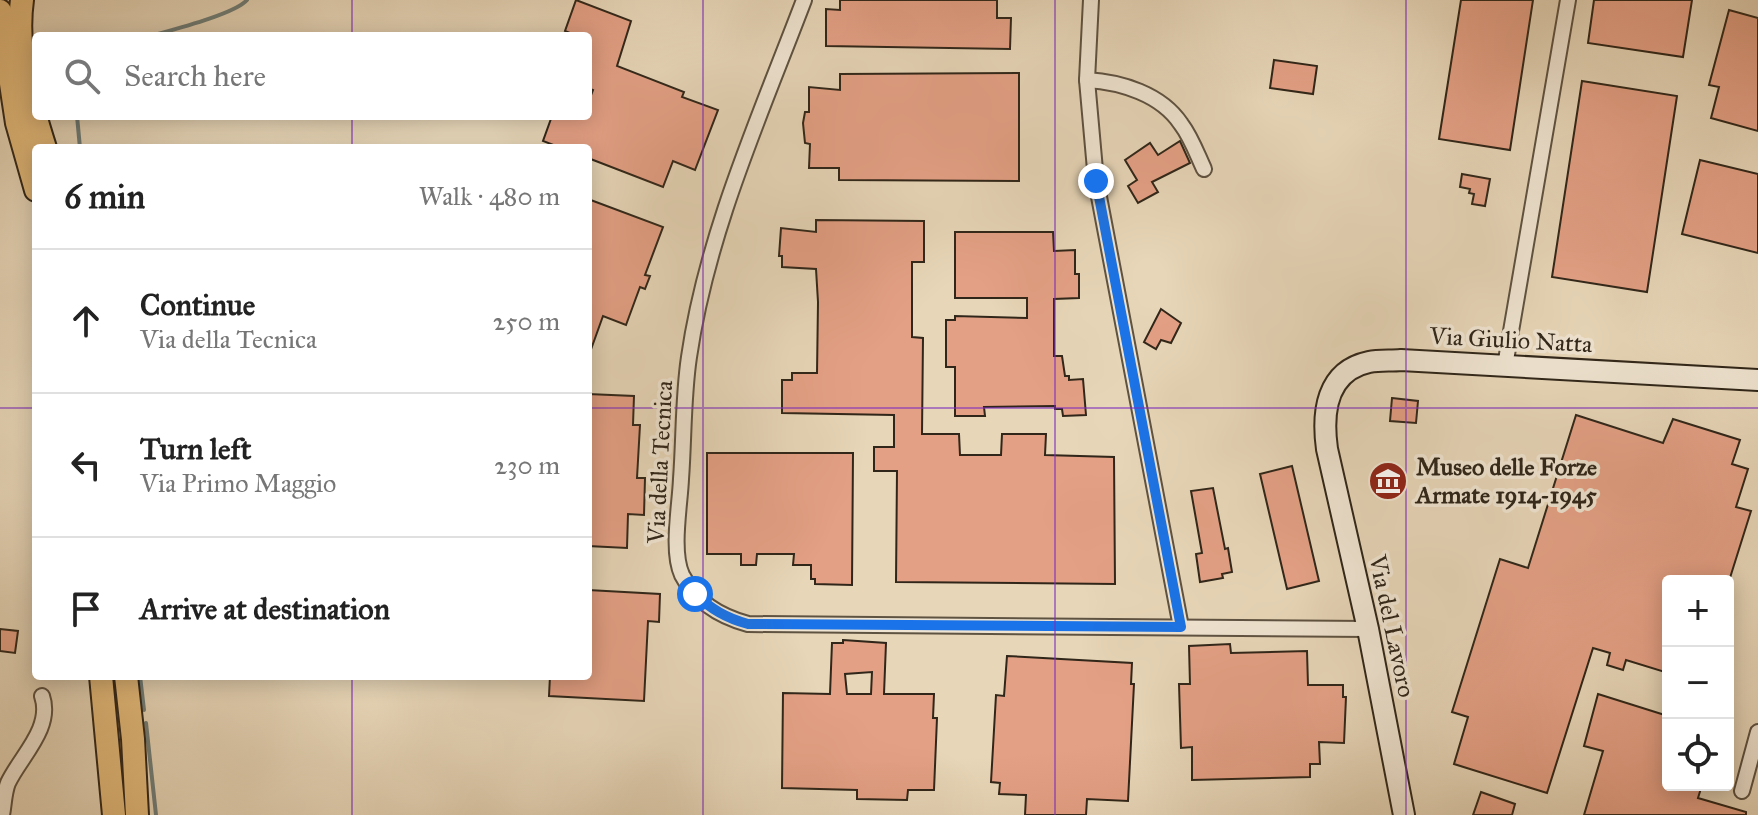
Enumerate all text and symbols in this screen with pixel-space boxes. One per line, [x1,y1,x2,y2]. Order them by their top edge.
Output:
search box [32,32,592,120]
icon: search [60,54,104,98]
text: Search here [124,58,266,94]
route end [1078,163,1114,199]
text: 6 min [64,176,145,217]
text: Walk · 480 m [419,180,560,212]
text: Continue [140,287,255,323]
icon: ahead [64,299,108,343]
text: 250 m [493,305,560,337]
street label: Via Giulio Natta [1428,321,1594,359]
text: Via della Tecnica [140,323,317,355]
street label: Via della Tecnica [641,379,679,545]
text: Turn left [140,431,251,467]
icon: left [64,443,108,487]
text: 230 m [494,449,560,481]
place label: Museo delle Forze Armate 1914-1945 [1414,452,1597,510]
museum icon: Museo delle Forze Armate 1914-1945 [1367,460,1409,502]
text: Via Primo Maggio [140,467,336,499]
street label: Via del Lavoro [1362,551,1422,700]
map controls [1662,575,1734,791]
button: + [1662,575,1734,647]
route start [677,576,713,612]
icon: arrive [64,587,108,631]
text: Arrive at destination [140,591,390,627]
button: − [1662,647,1734,719]
button: locate [1662,719,1734,791]

